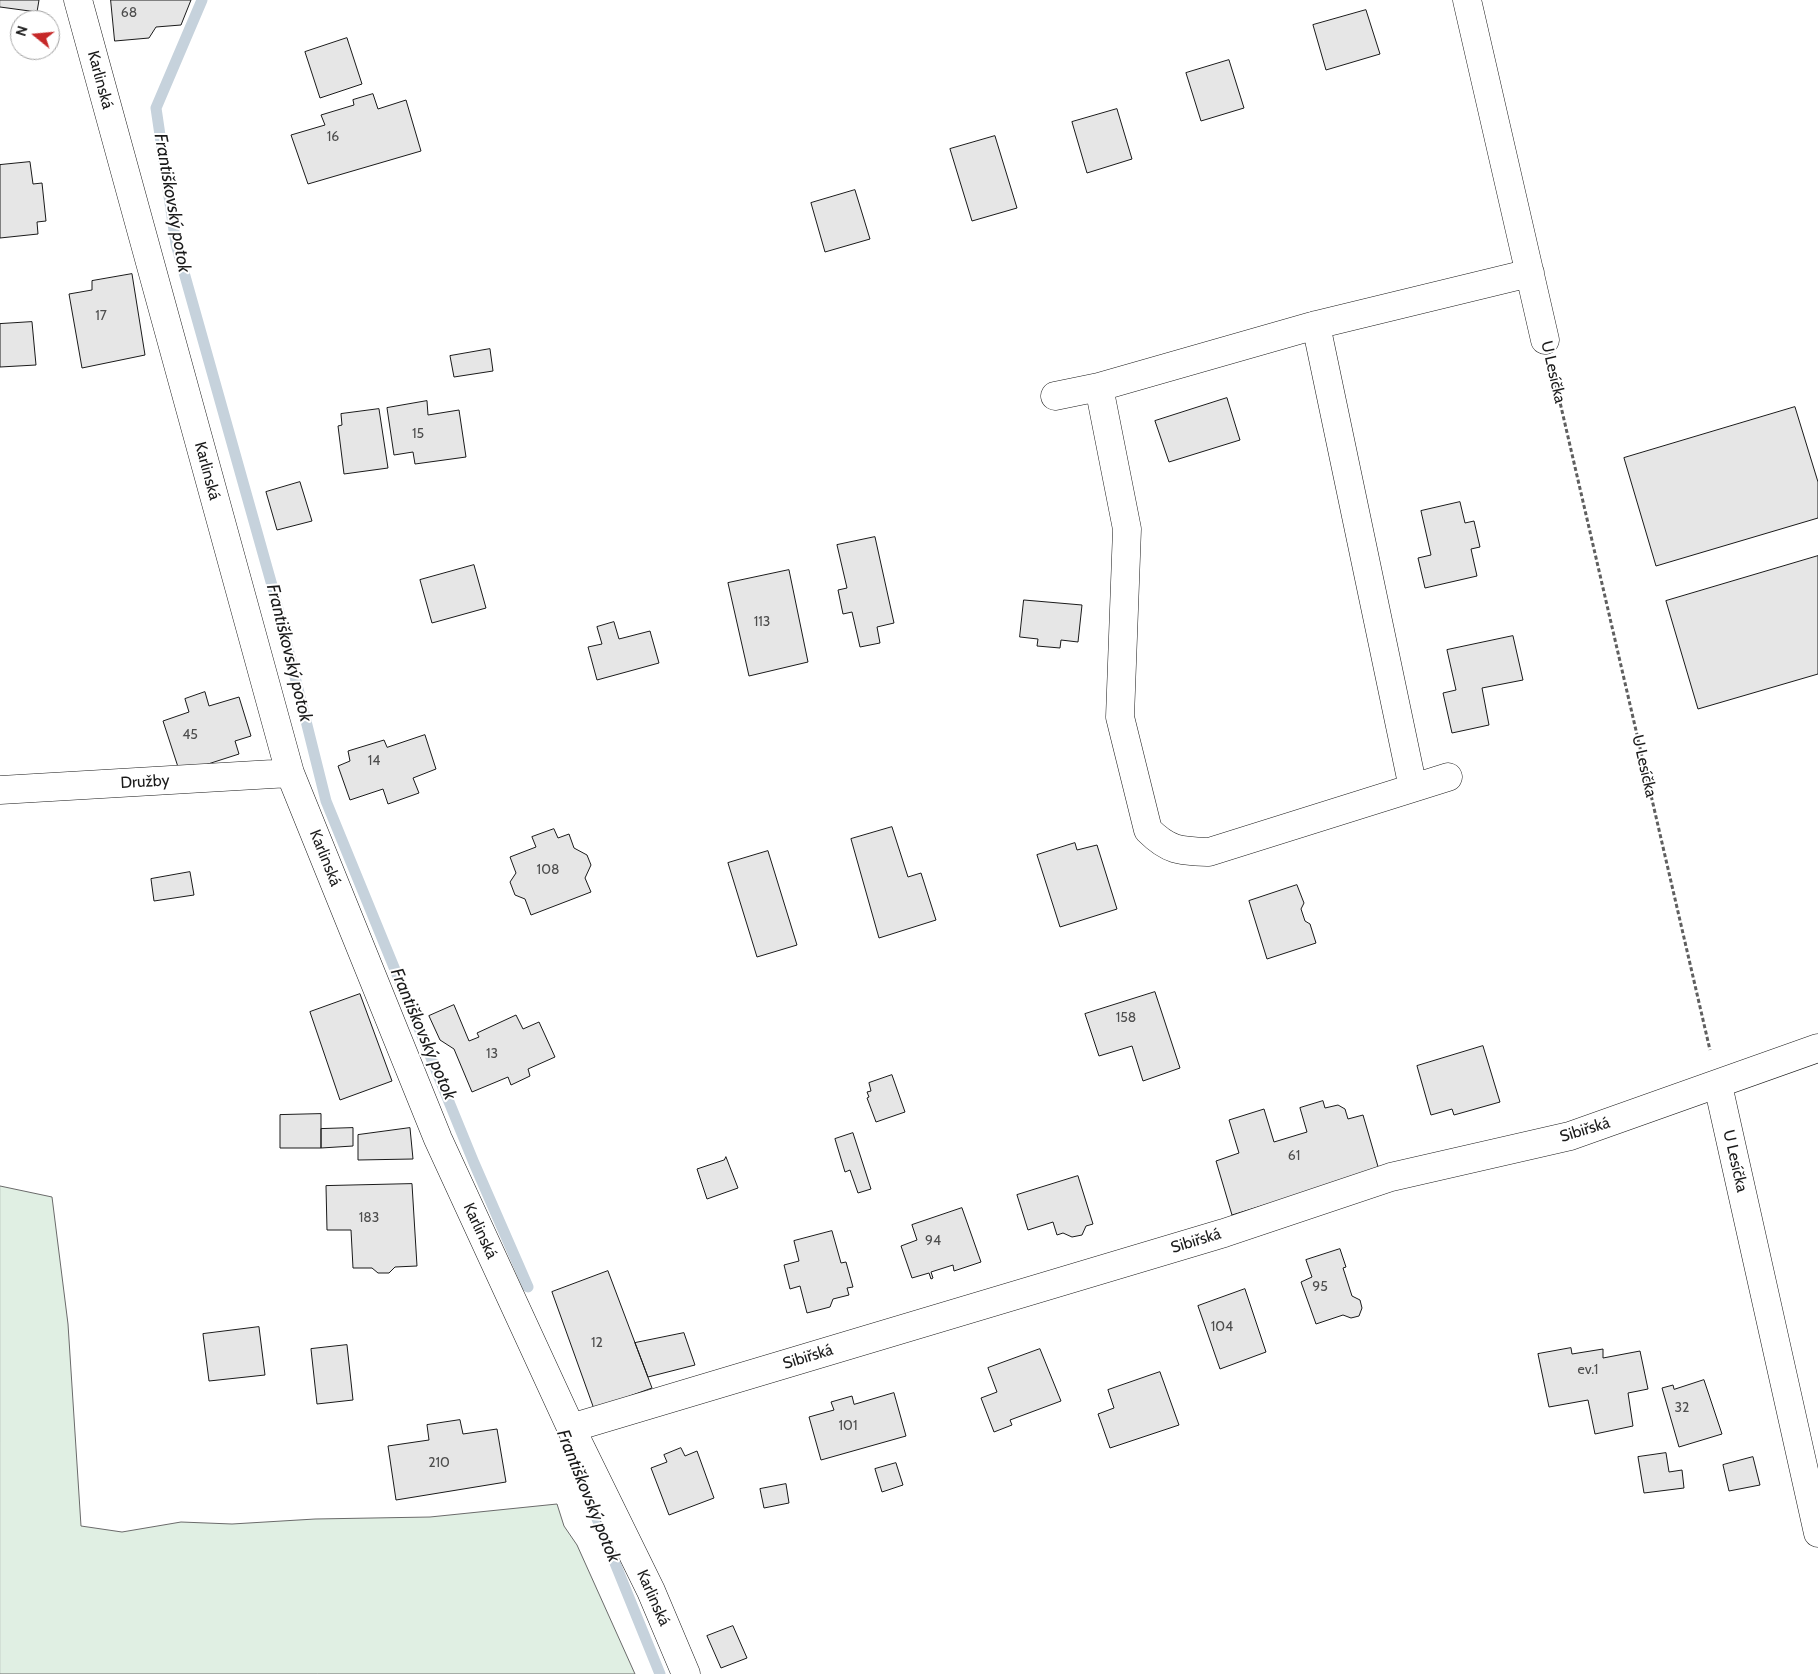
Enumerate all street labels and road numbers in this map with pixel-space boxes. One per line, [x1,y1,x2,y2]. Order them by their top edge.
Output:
street label: Karlinská [83,49,117,111]
street label: U Lesíčka [1537,339,1569,405]
street label: Karlinská [190,440,224,502]
street label: U Lesíčka [1628,733,1660,799]
street label: Družby [120,771,170,793]
street label: Karlinská [305,827,345,889]
street label: Sibiřská [1558,1113,1612,1147]
street label: U Lesíčka [1719,1128,1751,1194]
street label: Karlinská [459,1200,501,1262]
street label: Sibiřská [1169,1224,1223,1258]
street label: Sibiřská [781,1340,835,1374]
street label: Karlinská [632,1567,674,1629]

